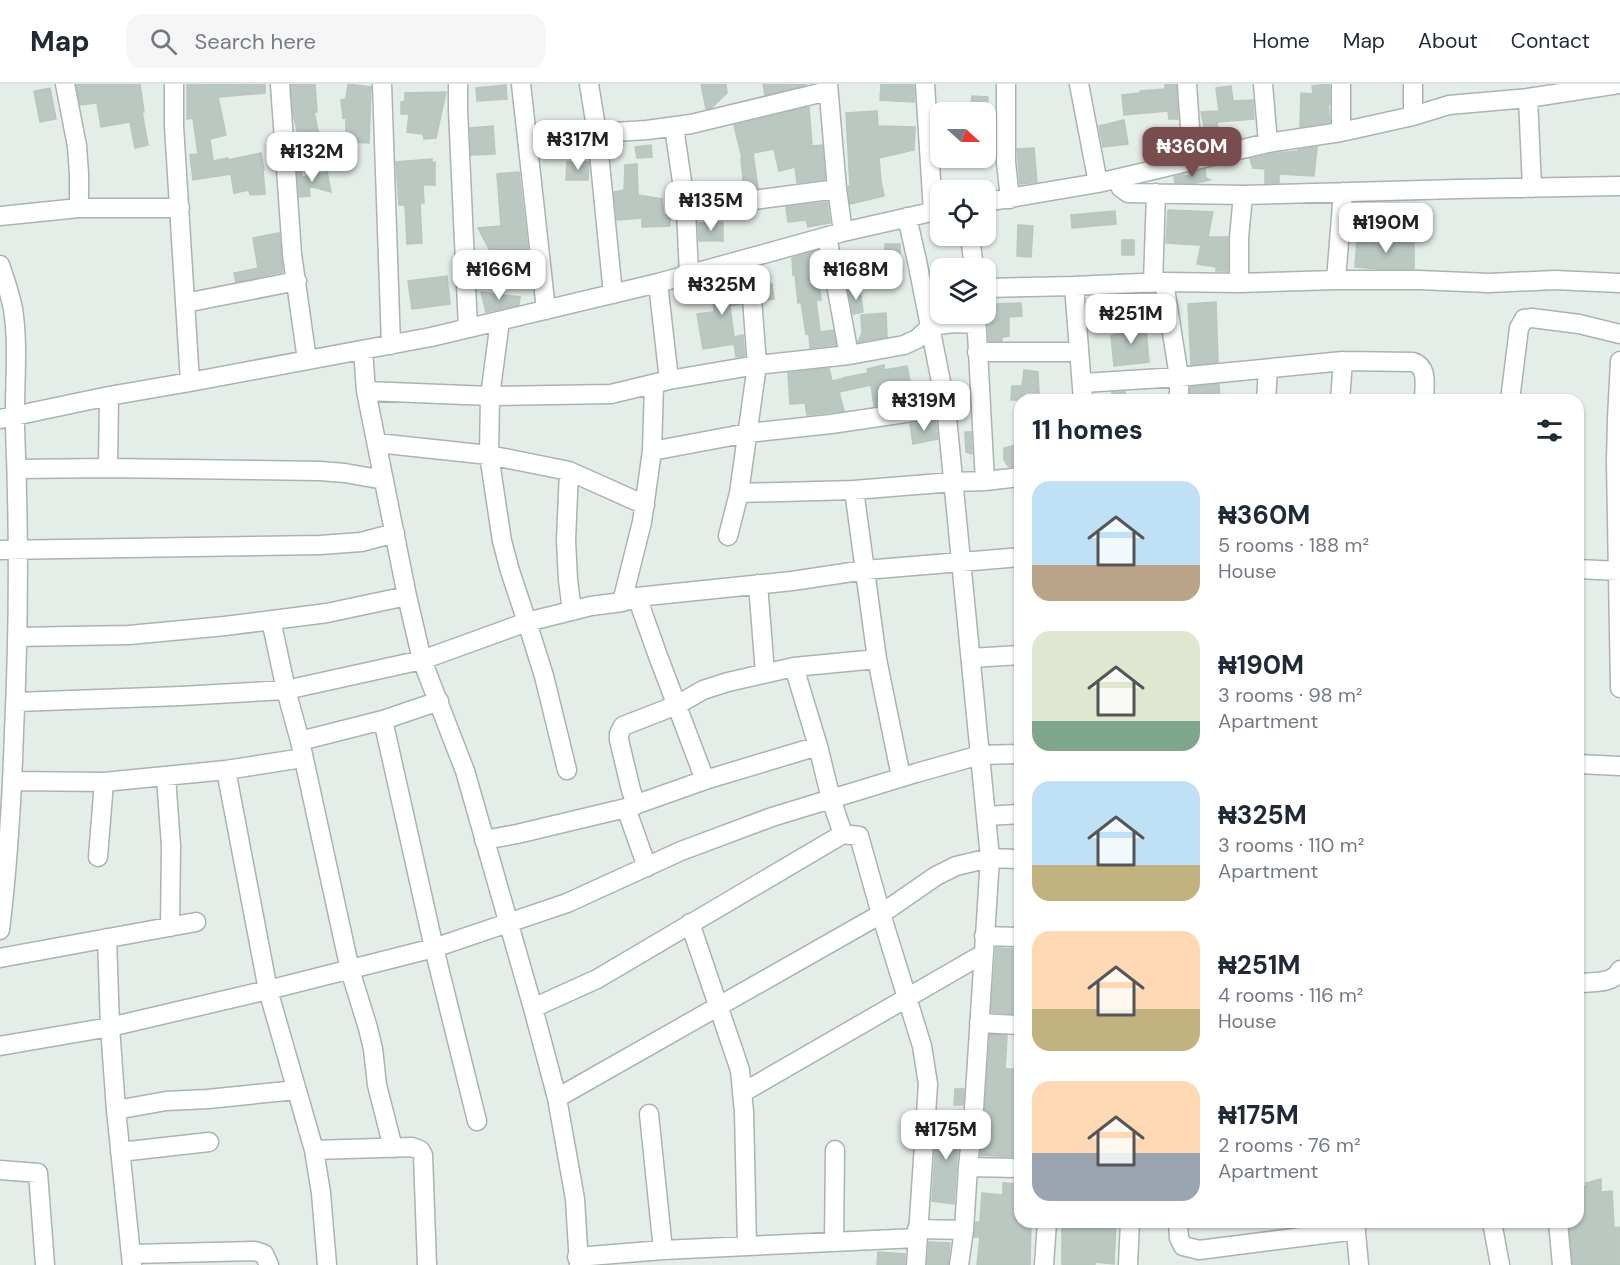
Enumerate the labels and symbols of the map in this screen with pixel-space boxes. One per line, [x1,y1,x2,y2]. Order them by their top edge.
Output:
north arrow [930,102,996,168]
pin: ₦317M [536,120,620,171]
pin: ₦360M [1150,127,1234,178]
pin: ₦132M [270,132,354,183]
pin: ₦135M [669,181,753,232]
pin: ₦190M [1344,203,1428,254]
pin: ₦166M [457,250,541,301]
pin: ₦168M [814,250,898,301]
pin: ₦325M [680,265,764,316]
pin: ₦251M [1089,294,1173,345]
pin: ₦319M [882,381,966,432]
pin: ₦175M [904,1110,988,1161]

